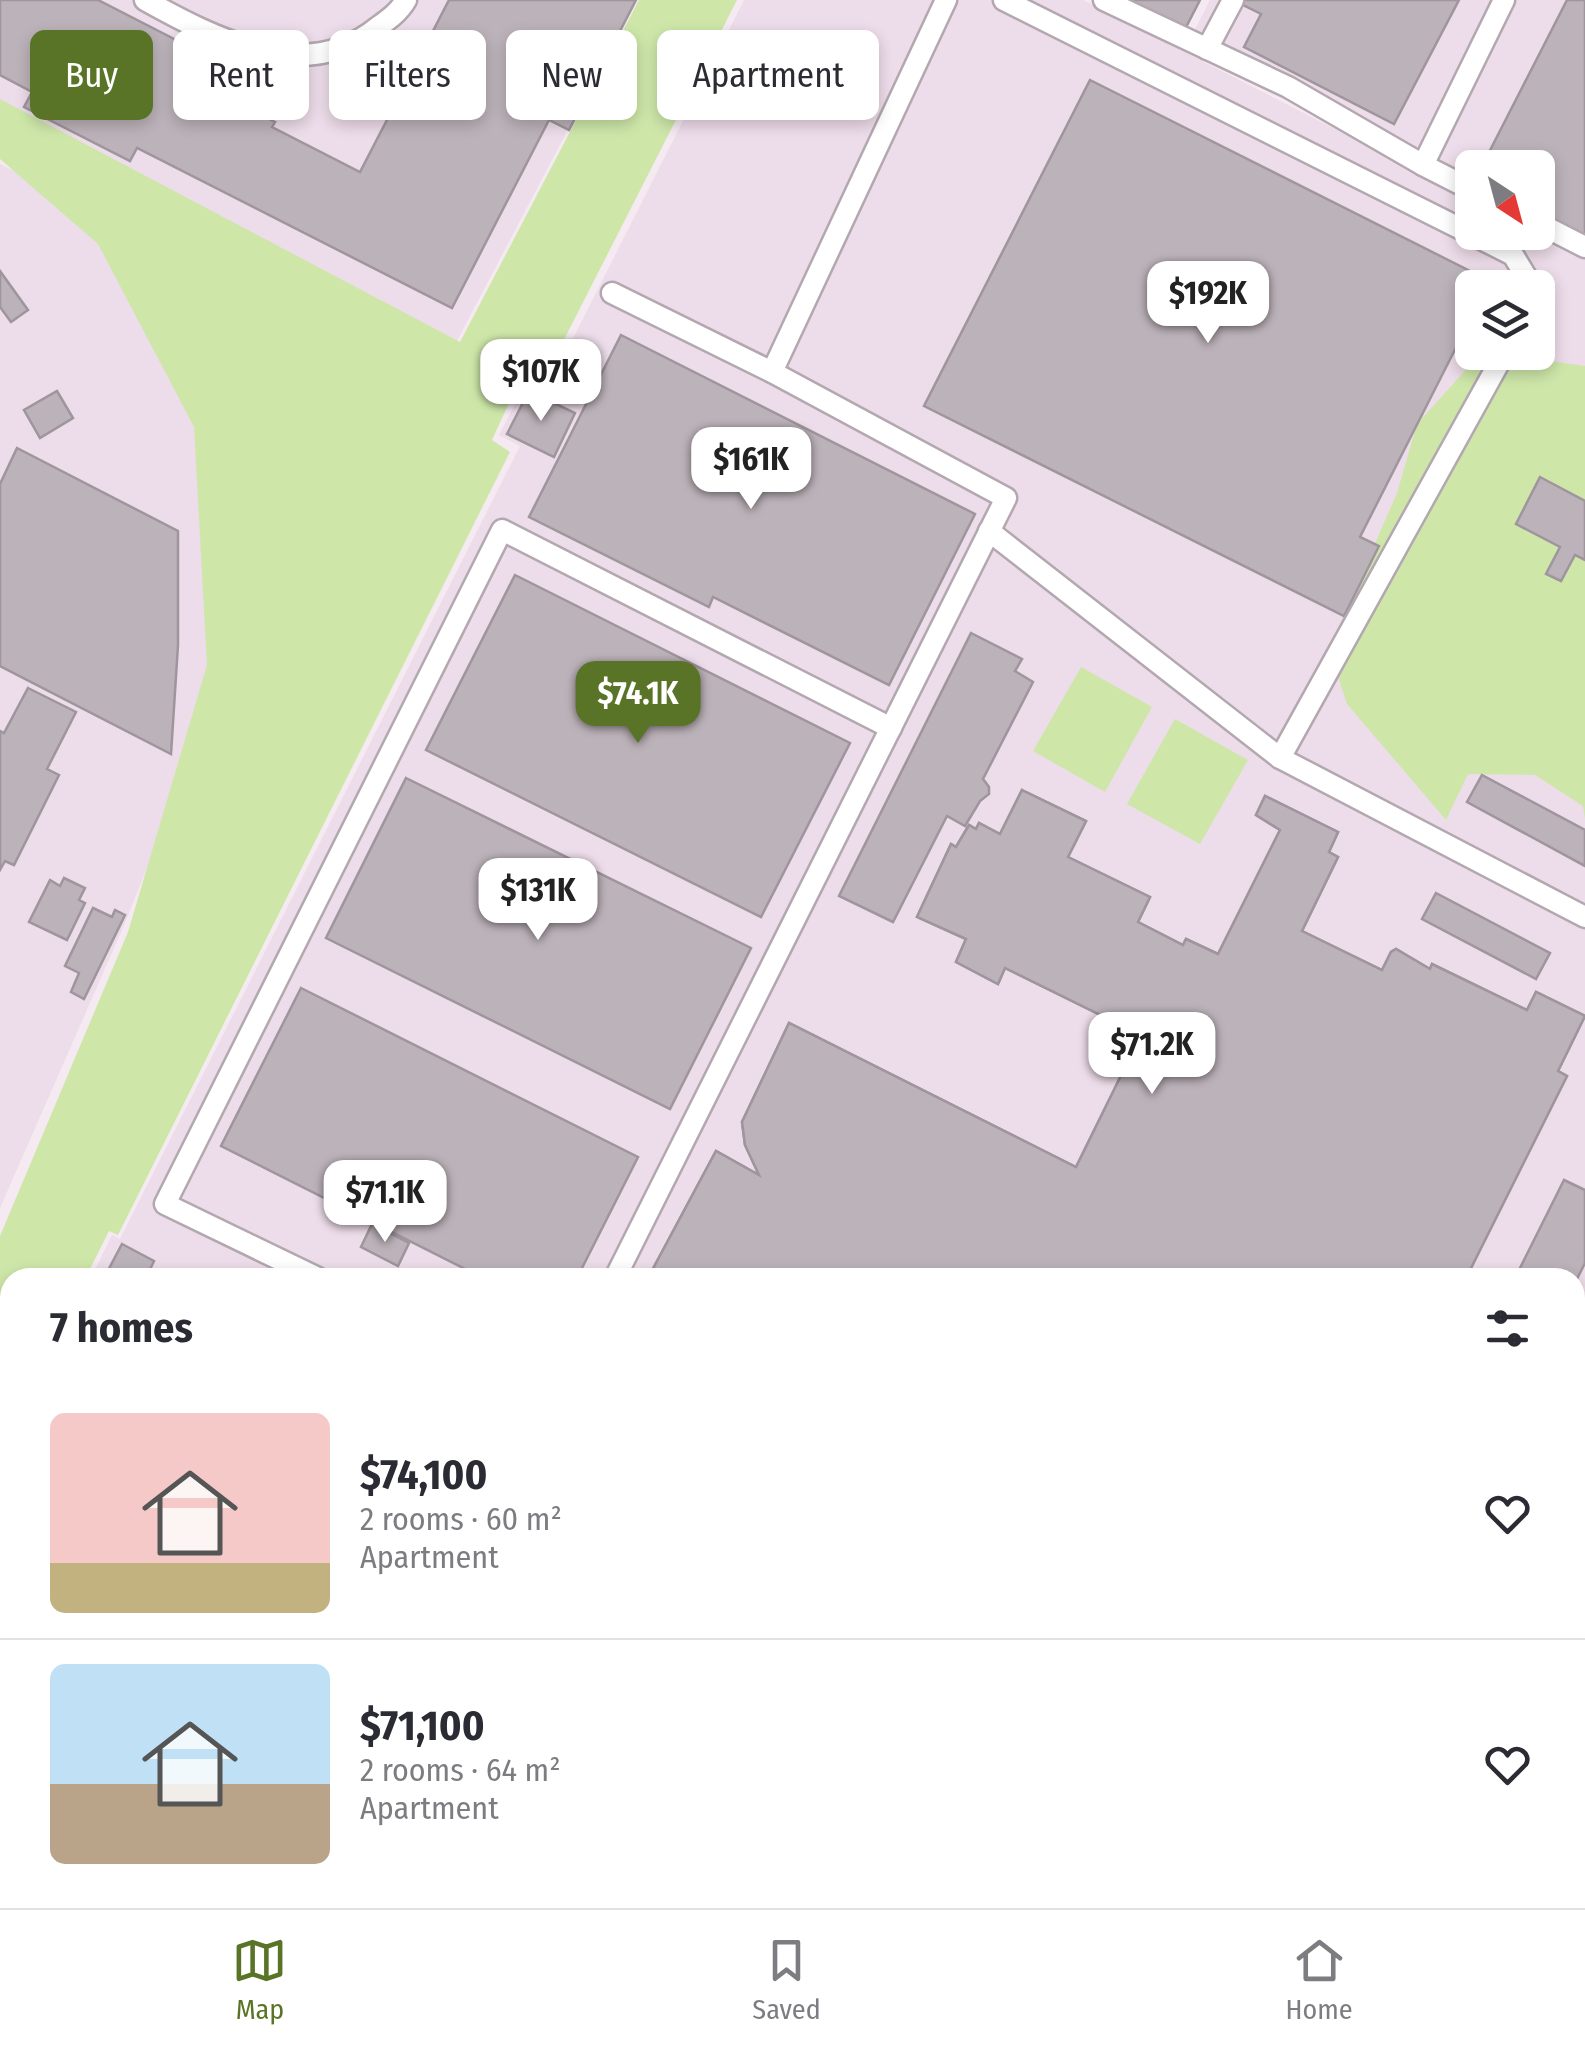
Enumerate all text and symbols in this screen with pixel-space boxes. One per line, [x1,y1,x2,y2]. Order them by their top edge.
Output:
chip: Buy [30,30,153,120]
chip: Rent [173,30,309,120]
chip: Filters [329,30,486,120]
chip: New [506,30,637,120]
chip: Apartment [657,30,879,120]
north arrow [1455,150,1555,250]
map controls [1455,150,1555,370]
pin: $192K [1138,261,1278,346]
button: layers [1455,270,1555,370]
text: $192K [1169,274,1247,312]
pin: $107K [471,339,611,424]
text: $107K [502,352,580,390]
pin: $161K [681,427,821,512]
text: $161K [713,440,789,478]
pin: $74.1K [557,661,719,746]
text: $74.1K [598,674,678,712]
pin: $131K [468,858,608,943]
text: $131K [501,871,575,909]
pin: $71.2K [1071,1012,1233,1097]
text: $71.2K [1110,1025,1194,1063]
pin: $71.1K [304,1160,466,1245]
text: $71.1K [346,1173,424,1211]
icon: filters [1480,1301,1535,1356]
text: 7 homes [50,1303,193,1353]
text: $74,100 [360,1450,487,1500]
icon: home [130,1453,250,1573]
icon: heart [1480,1486,1535,1541]
text: 2 rooms · 60 m² [360,1500,562,1538]
text: Apartment [360,1538,499,1576]
text: $71,100 [360,1701,485,1751]
icon: home [130,1704,250,1824]
icon: heart [1480,1737,1535,1792]
text: 2 rooms · 64 m² [360,1751,561,1789]
text: Apartment [360,1789,499,1827]
tab: Map [232,1933,287,2026]
tab: Saved [752,1933,821,2026]
tab: Home [1286,1933,1353,2026]

